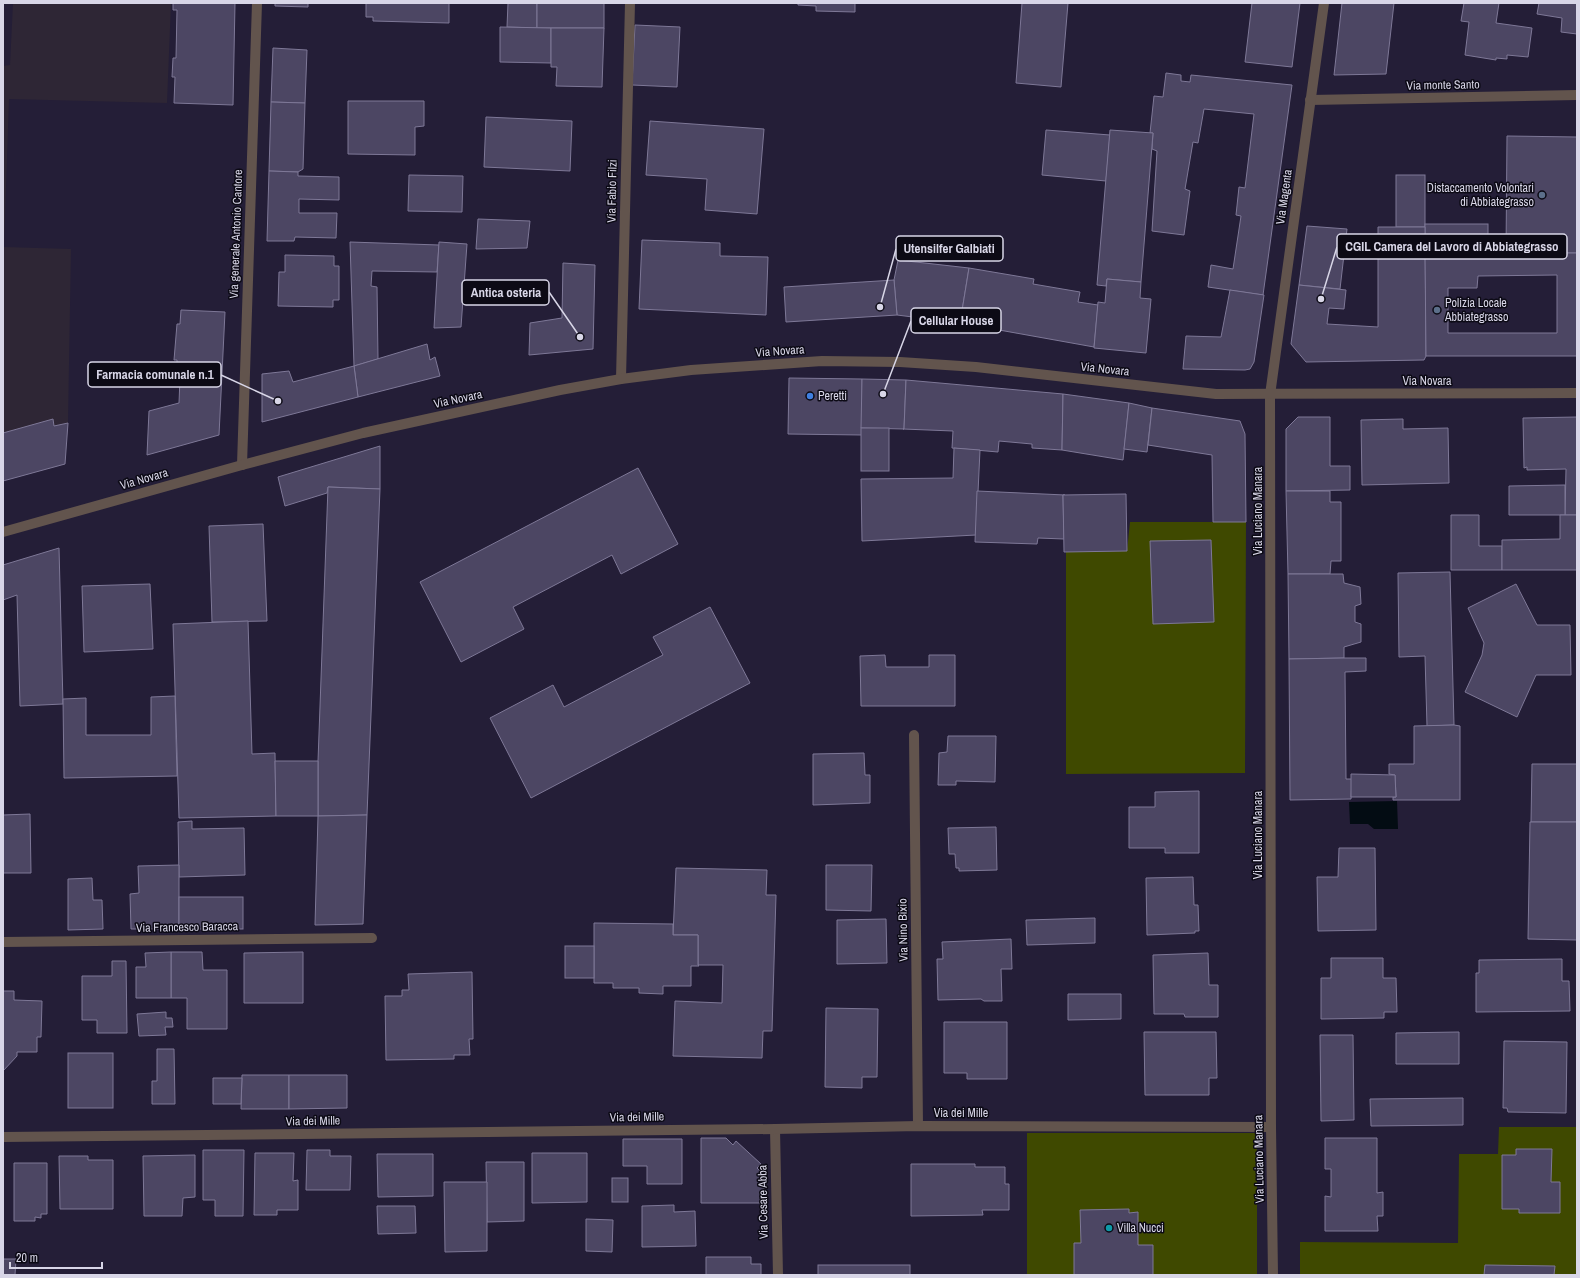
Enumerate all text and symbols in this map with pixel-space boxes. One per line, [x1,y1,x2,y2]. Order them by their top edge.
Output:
street label: Via monte Santo [1406,76,1480,94]
street label: Via Fabio Filzi [603,159,621,223]
street label: Via Magenta [1272,168,1296,226]
street label: Via generale Antonio Cantore [226,169,246,299]
place label: Distaccamento Volontari di Abbiategrasso [1427,180,1534,210]
marker: Distaccamento Volontari di Abbiategrasso [1537,190,1547,200]
callout: CGIL Camera del Lavoro di Abbiategrasso [1337,234,1567,259]
callout: Utensilfer Galbiati [896,236,1003,261]
text: CGIL Camera del Lavoro di Abbiategrasso [1345,238,1559,255]
text: Utensilfer Galbiati [903,240,995,257]
callout: Antica osteria [462,280,549,305]
text: Antica osteria [471,284,541,301]
place label: Polizia Locale Abbiategrasso [1444,295,1508,325]
marker: Polizia Locale Abbiategrasso [1432,305,1442,315]
callout: Cellular House [911,308,1001,333]
text: Cellular House [919,312,993,329]
street label: Via Novara [755,341,806,361]
street label: Via Novara [1080,358,1131,380]
callout: Farmacia comunale n.1 [88,362,221,387]
text: Farmacia comunale n.1 [96,366,214,383]
street label: Via Novara [1402,373,1452,389]
street label: Via Novara [432,386,484,412]
place label: Peretti [818,388,847,404]
marker: Peretti [805,391,815,401]
street label: Via Novara [118,464,170,493]
street label: Via Luciano Manara [1250,466,1266,555]
street label: Via Luciano Manara [1250,790,1266,879]
street label: Via Nino Bixio [894,898,912,962]
street label: Via Francesco Baracca [136,918,239,936]
street label: Via dei Mille [934,1105,988,1121]
street label: Via dei Mille [610,1109,664,1125]
street label: Via dei Mille [286,1113,340,1129]
street label: Via Luciano Manara [1250,1114,1268,1203]
street label: Via Cesare Abba [754,1164,772,1239]
place label: Villa Nucci [1117,1220,1164,1236]
marker: Villa Nucci [1104,1223,1114,1233]
scale bar [10,1244,102,1270]
text: 20 m [16,1250,38,1266]

